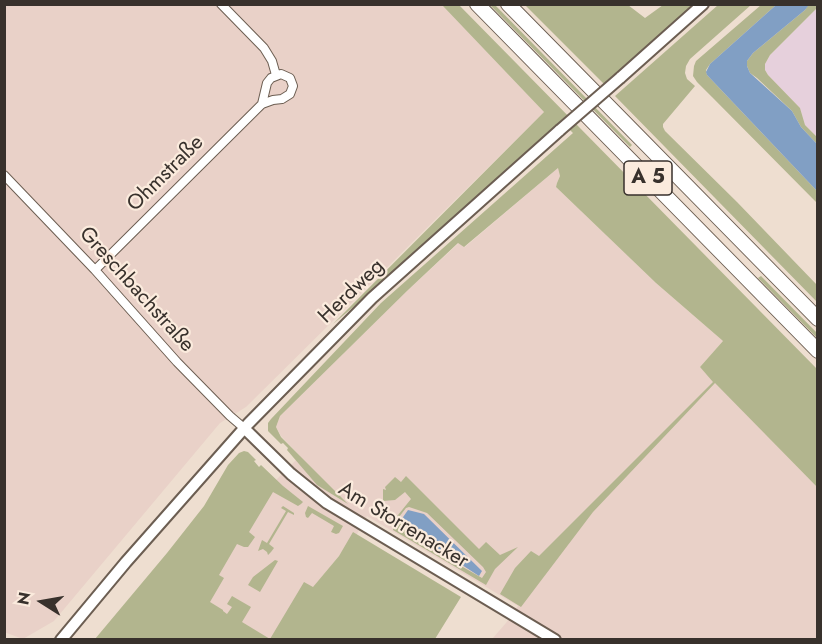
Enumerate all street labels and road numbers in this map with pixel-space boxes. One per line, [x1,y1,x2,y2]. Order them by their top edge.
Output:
street label: Ohmstraße [123,131,209,217]
road number: A 5 [624,161,672,195]
street label: Greschbachstraße [73,222,199,358]
street label: Herdweg [314,255,390,329]
street label: Am Storrenacker [333,477,473,575]

